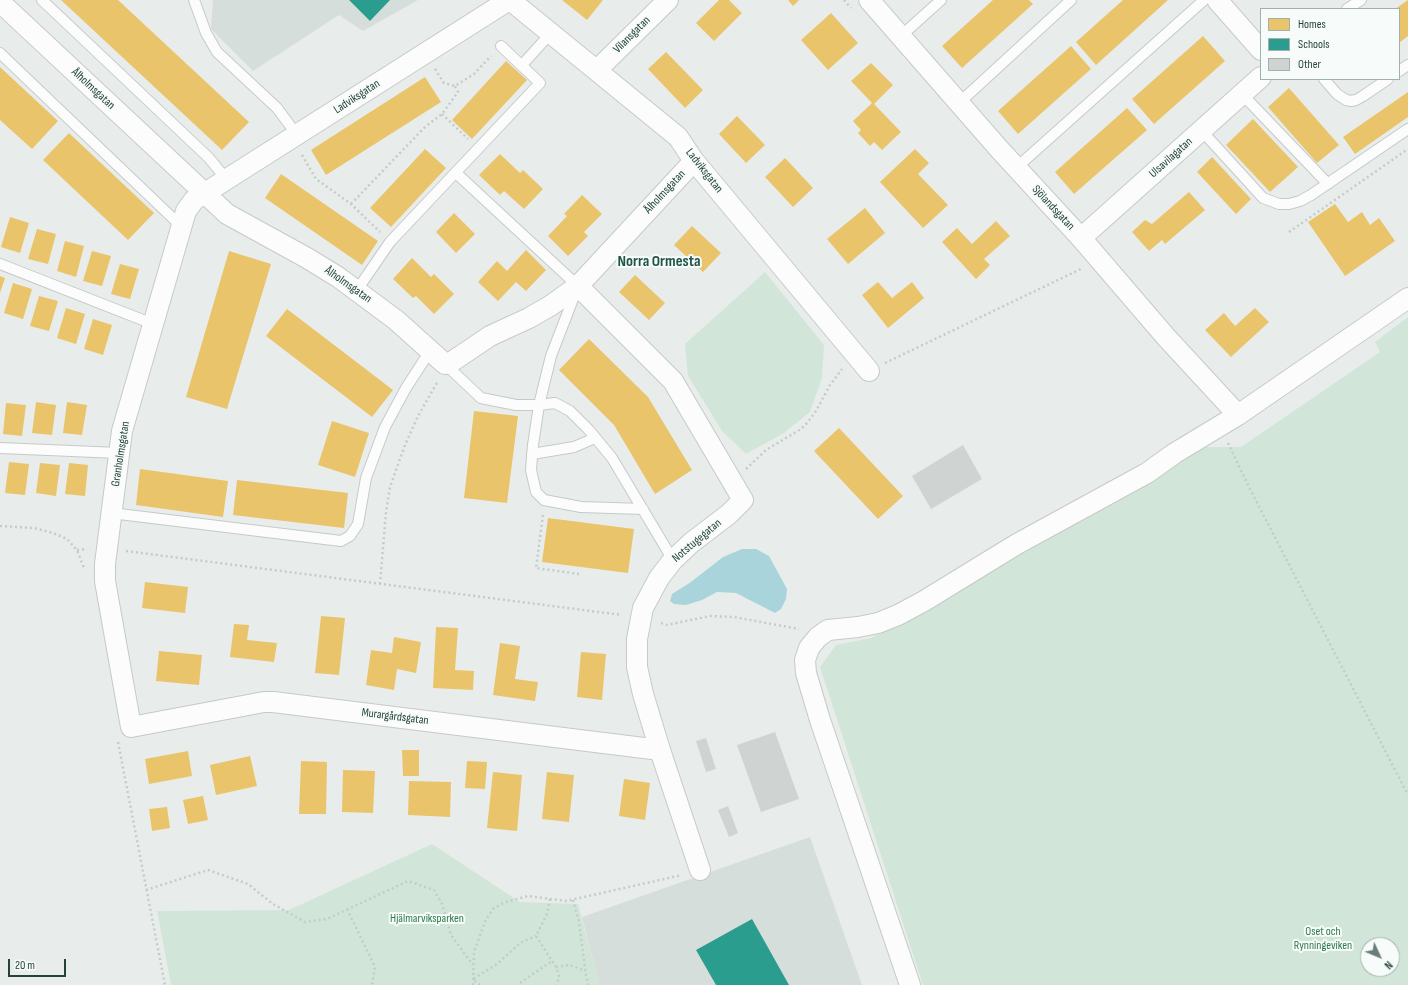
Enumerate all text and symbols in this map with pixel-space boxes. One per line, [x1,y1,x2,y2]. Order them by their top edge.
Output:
legend [1260,8,1400,80]
street label: Vilansgatan [610,13,654,57]
text: Homes [1298,17,1326,32]
text: Schools [1298,37,1330,52]
text: Other [1298,57,1321,72]
street label: Ålholmsgatan [68,65,118,113]
street label: Ladviksgatan [331,77,383,117]
street label: Ulsavilagatan [1146,135,1196,181]
street label: Ladviksgatan [682,146,726,196]
street label: Ålholmsgatan [641,167,689,217]
street label: Sjölandsgatan [1029,183,1077,233]
district label: Norra Ormesta [618,252,700,272]
street label: Ålholmsgatan [322,263,374,307]
street label: Granholmsgatan [109,420,133,488]
street label: Notstugegatan [669,516,725,566]
street label: Murargårdsgatan [361,706,429,728]
park label: Hjälmarviksparken [390,912,464,926]
park label: Oset och Rynningeviken [1294,925,1352,953]
north arrow [1360,937,1400,977]
scale bar [10,951,68,977]
text: 20 m [15,958,35,973]
text: N [1382,958,1395,972]

